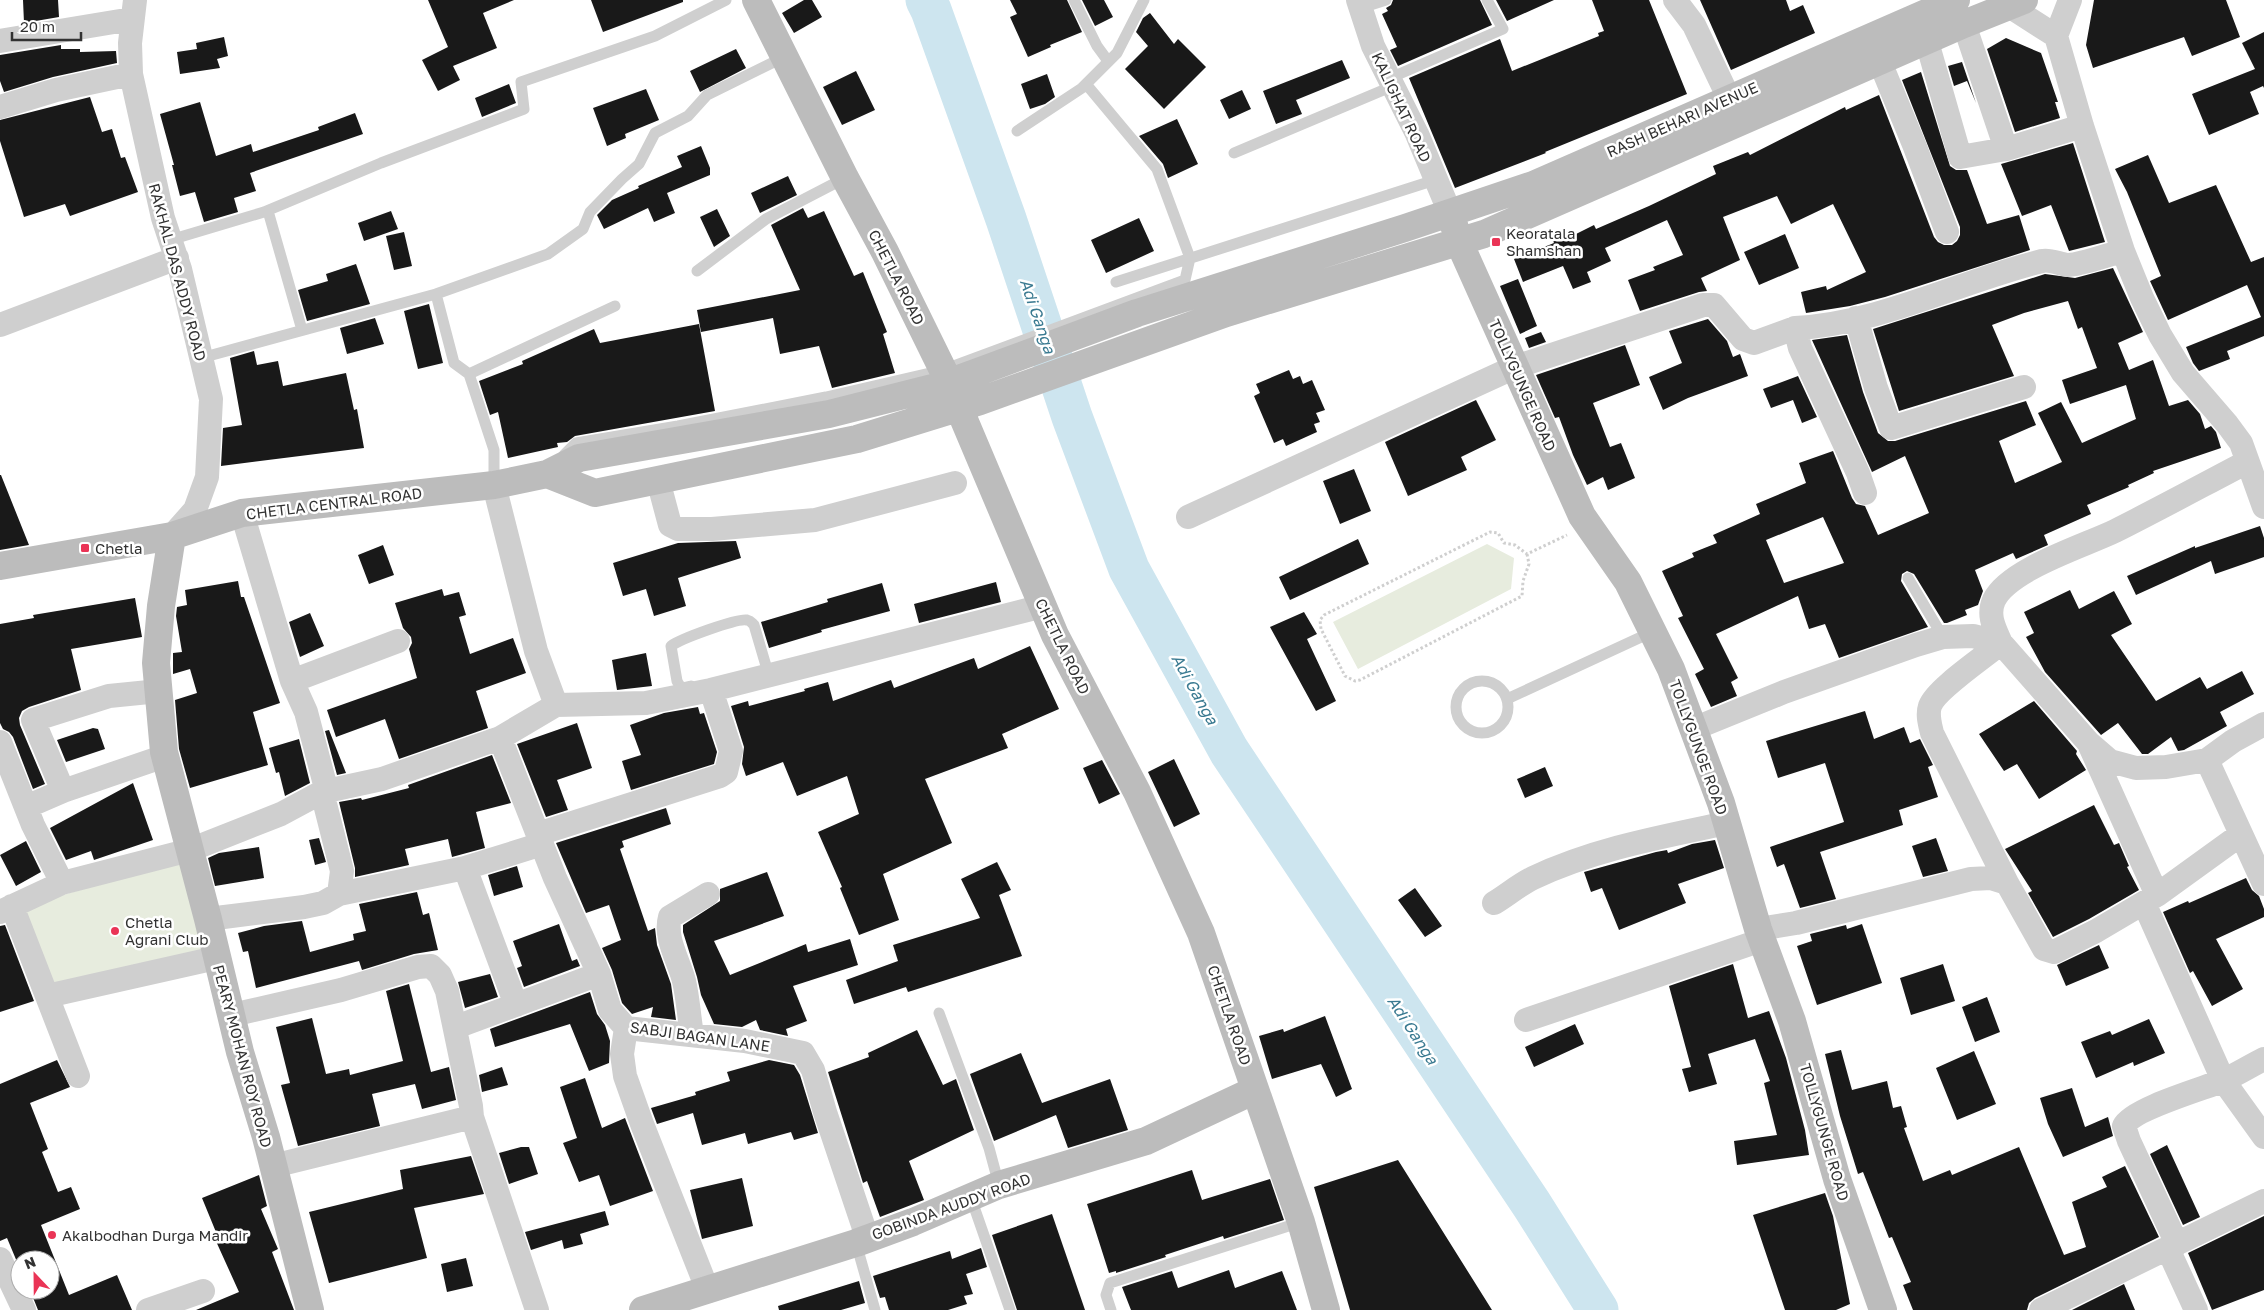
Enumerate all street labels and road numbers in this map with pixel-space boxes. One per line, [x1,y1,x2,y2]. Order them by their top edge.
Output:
street label: KALIGHAT ROAD [1369,49,1435,165]
street label: RASH BEHARI AVENUE [1604,78,1760,160]
street label: RAKHAL DAS ADDY ROAD [146,181,210,363]
street label: CHETLA ROAD [865,226,929,328]
street label: TOLLYGUNGE ROAD [1486,316,1560,454]
street label: CHETLA CENTRAL ROAD [245,483,423,523]
street label: CHETLA ROAD [1032,595,1094,697]
street label: TOLLYGUNGE ROAD [1666,677,1732,817]
street label: PEARY MOHAN ROY ROAD [210,963,276,1149]
street label: CHETLA ROAD [1204,963,1256,1067]
street label: SABJI BAGAN LANE [629,1017,771,1055]
street label: TOLLYGUNGE ROAD [1797,1061,1853,1203]
street label: GOBINDA AUDDY ROAD [869,1169,1033,1243]

